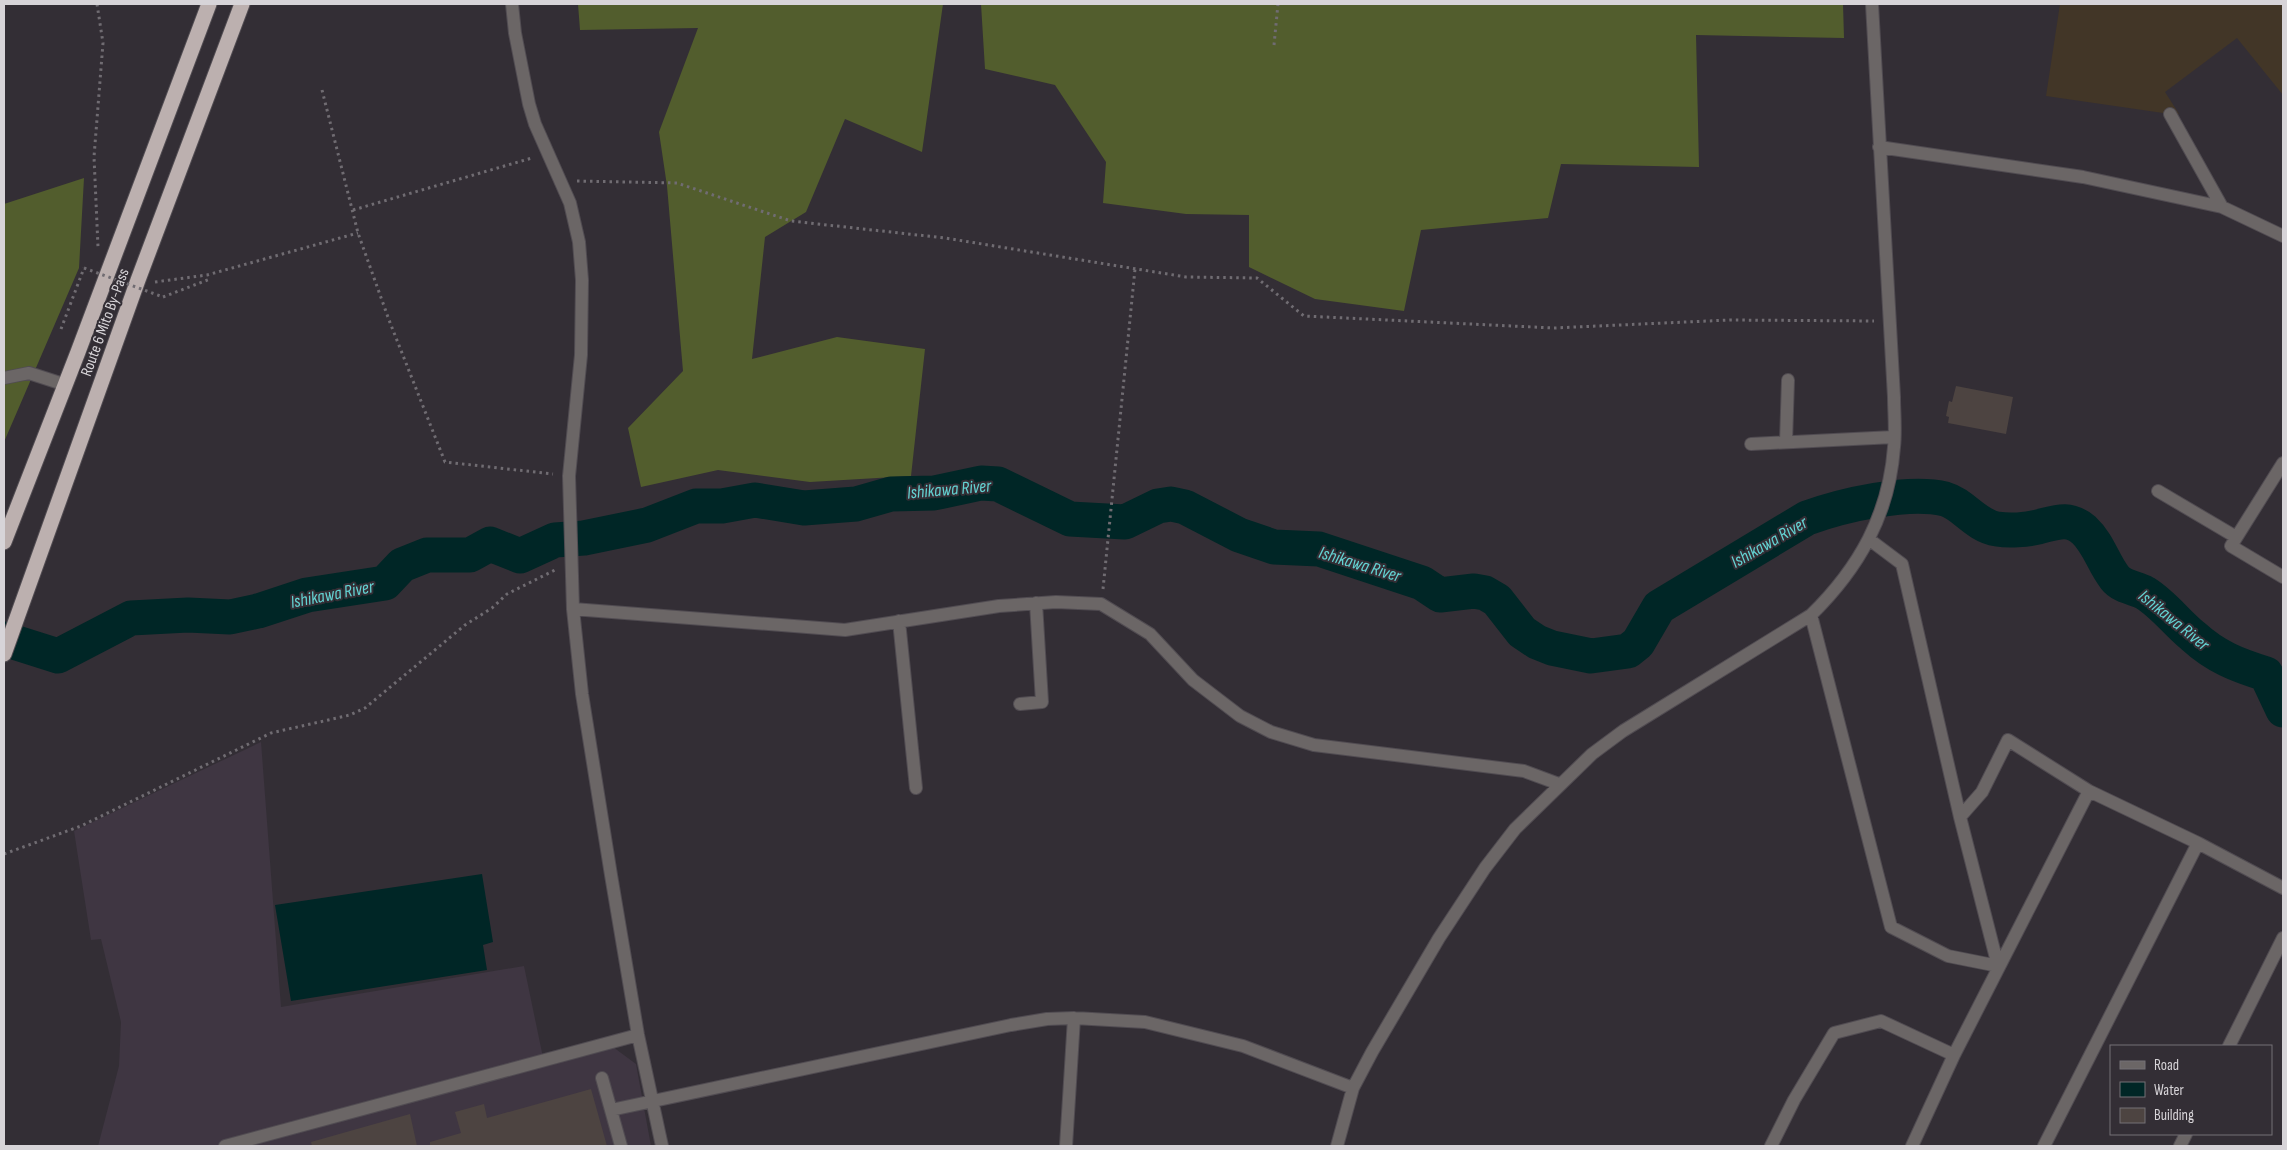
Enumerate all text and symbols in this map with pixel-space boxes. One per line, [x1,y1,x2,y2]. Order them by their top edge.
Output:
street label: Route 6 Mito By-Pass [77,266,134,379]
water label: Ishikawa River [906,475,993,504]
water label: Ishikawa River [1727,512,1812,573]
water label: Ishikawa River [1316,542,1404,587]
water label: Ishikawa River [289,576,377,613]
water label: Ishikawa River [2134,586,2214,656]
legend [2110,1045,2272,1135]
text: Road [2154,1056,2179,1075]
text: Water [2154,1081,2185,1100]
text: Building [2154,1106,2194,1125]

